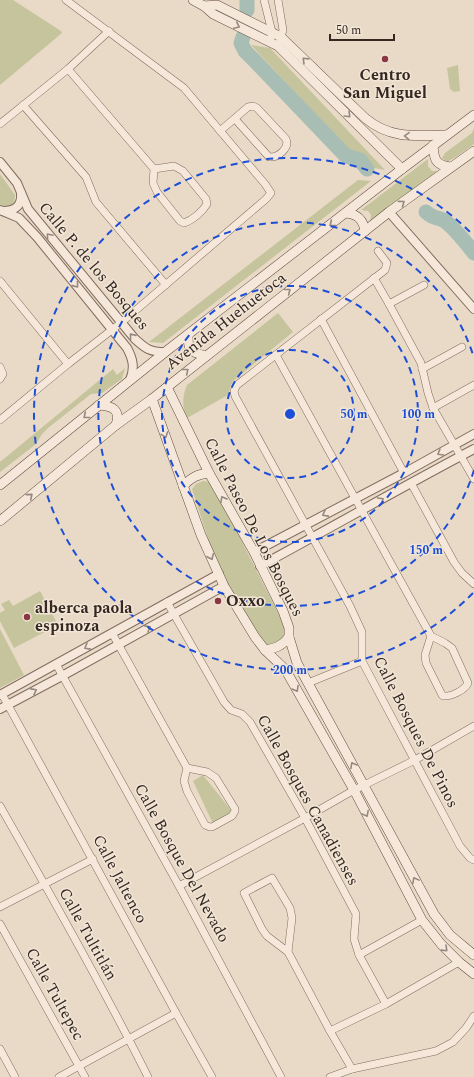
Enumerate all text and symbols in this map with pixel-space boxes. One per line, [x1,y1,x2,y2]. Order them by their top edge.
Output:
scale bar [330,16,394,42]
one-way arrow [233,21,241,29]
text: 50 m [336,21,361,40]
marker: Centro San Miguel [380,54,390,64]
one-way arrow [302,57,310,65]
place label: Centro San Miguel [343,63,427,105]
one-way arrow [343,110,351,118]
one-way arrow [404,131,410,140]
street label: Calle P. de los Bosques [33,197,155,335]
one-way arrow [398,200,405,207]
one-way arrow [329,219,336,226]
one-way arrow [47,233,54,240]
street label: Avenida Huehuetoca [161,266,292,376]
one-way arrow [71,281,78,288]
one-way arrow [284,288,291,295]
one-way arrow [130,333,137,340]
one-way arrow [182,369,189,376]
text: 50 m [340,405,368,424]
text: 100 m [401,405,435,424]
centre of rings [283,407,297,421]
one-way arrow [83,411,90,418]
one-way arrow [161,432,169,439]
street label: Calle Paseo De Los Bosques [198,433,310,621]
one-way arrow [437,448,444,455]
one-way arrow [25,494,33,501]
one-way arrow [221,496,228,503]
one-way arrow [377,498,384,505]
one-way arrow [322,510,330,517]
text: 150 m [409,541,443,560]
one-way arrow [206,553,214,560]
place label: Oxxo [226,589,265,613]
place label: alberca paola espinoza [35,596,133,638]
marker: Oxxo [213,596,223,606]
marker: alberca paola espinoza [22,612,32,622]
one-way arrow [144,625,151,632]
one-way arrow [84,642,91,650]
street label: Calle Bosques De Pinos [367,652,465,812]
text: 200 m [273,661,307,680]
one-way arrow [292,685,299,692]
one-way arrow [30,688,38,695]
street label: Calle Bosques Canadienses [251,710,365,890]
one-way arrow [351,762,358,769]
street label: Calle Bosque Del Nevado [128,779,236,947]
one-way arrow [362,810,369,817]
street label: Calle Jaltenco [86,830,154,928]
one-way arrow [413,876,420,884]
street label: Calle Tultitlán [53,883,123,985]
street label: Calle Tultepec [20,943,90,1045]
one-way arrow [441,944,448,951]

